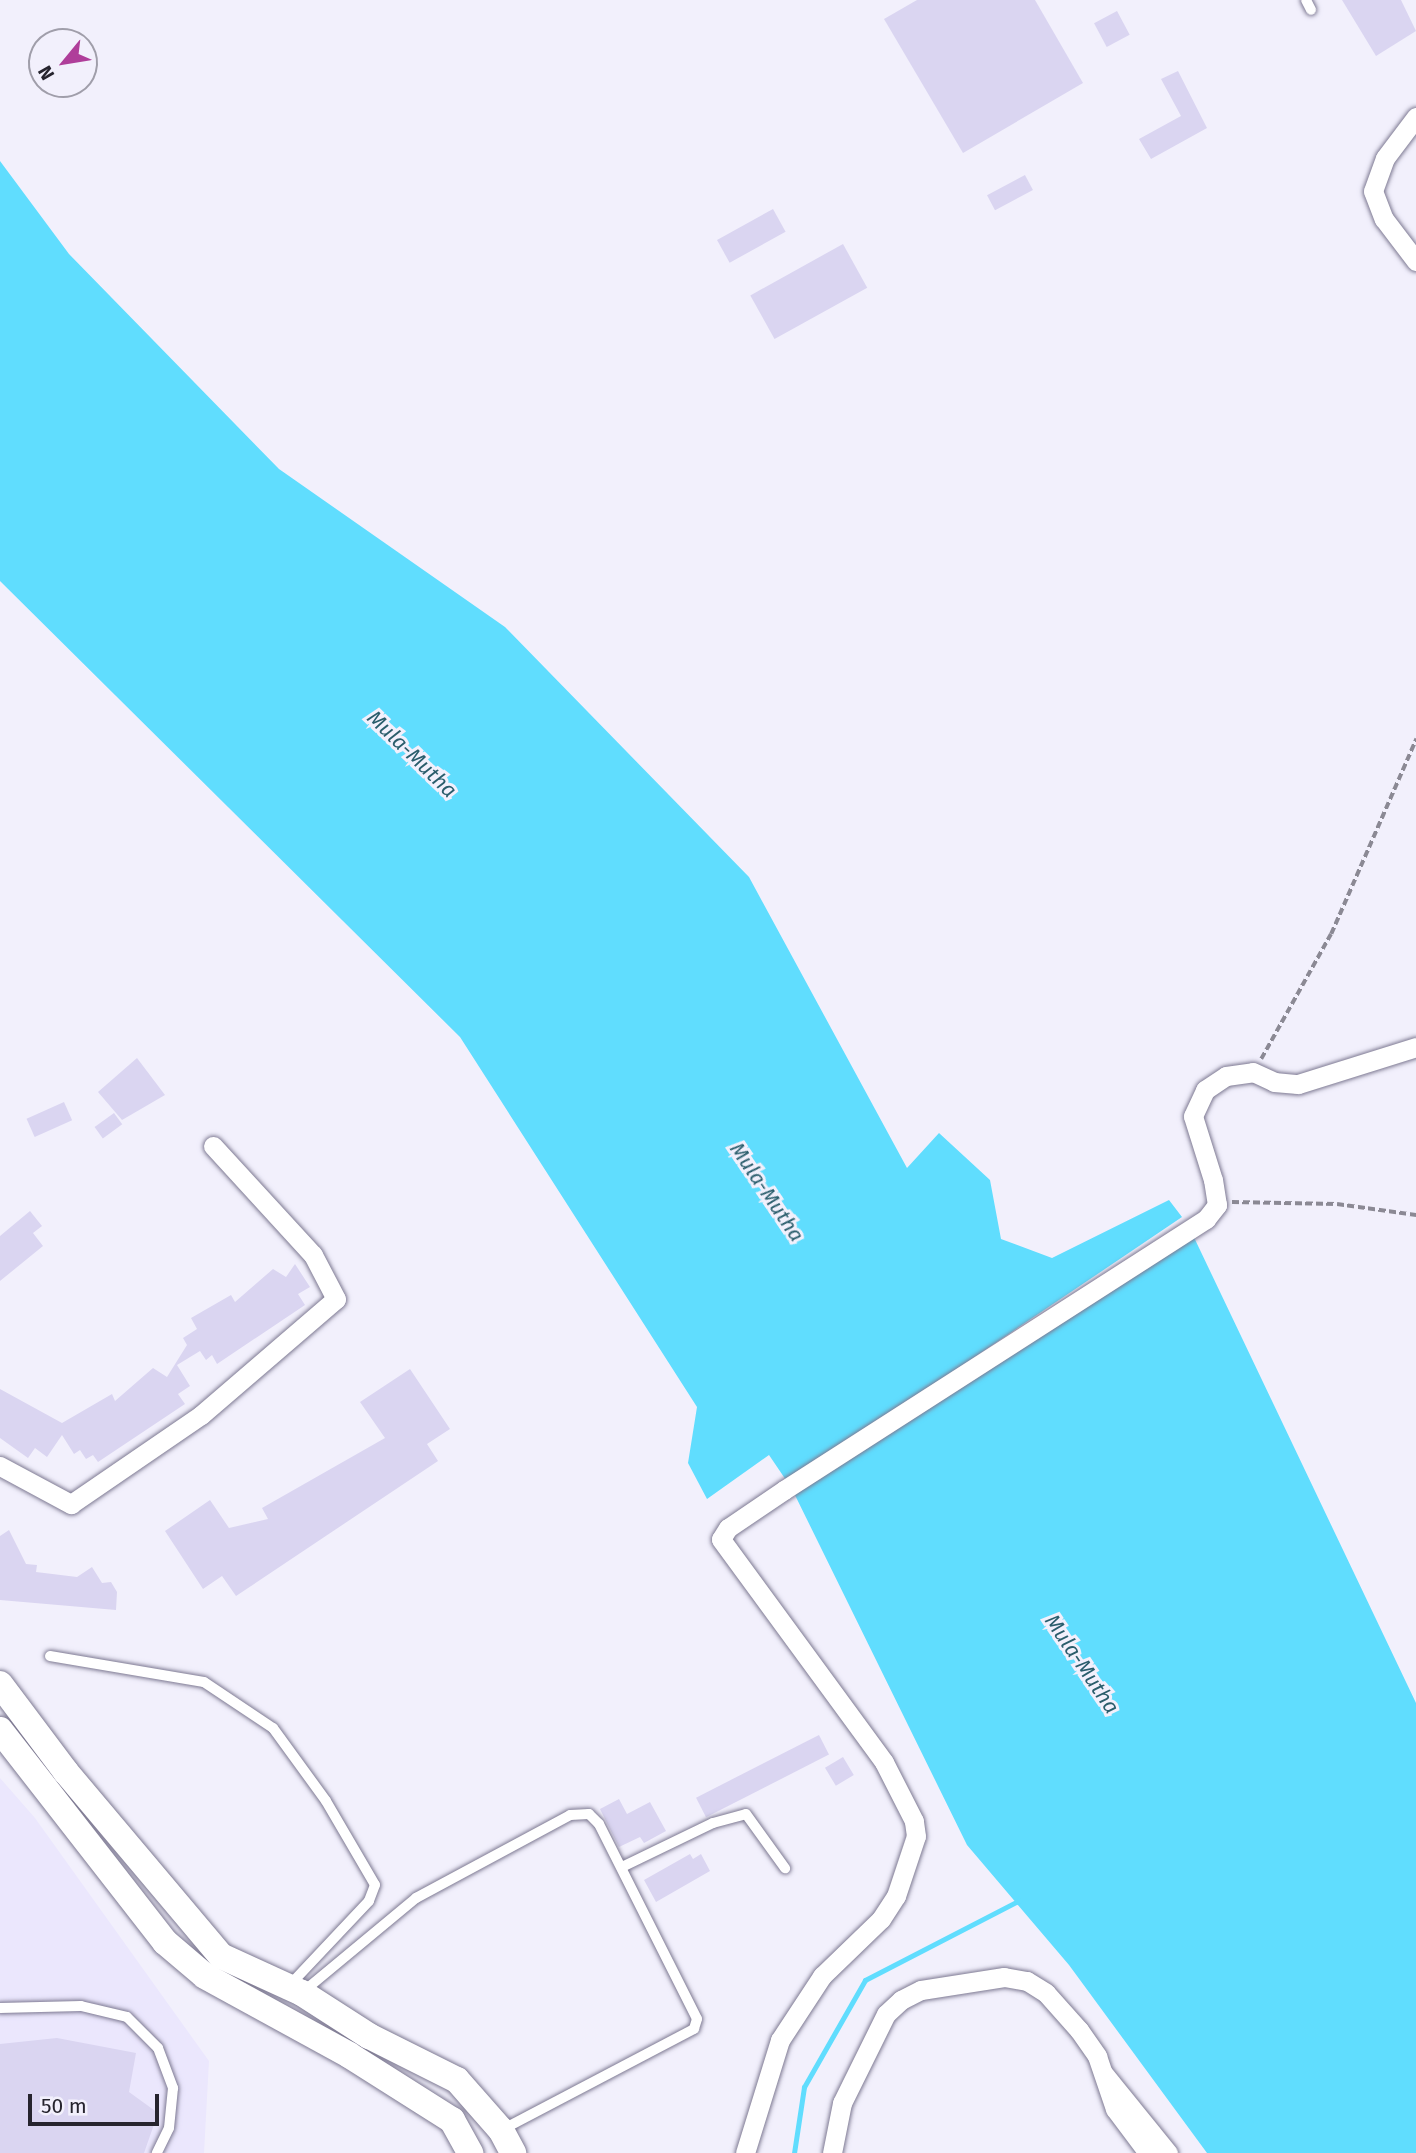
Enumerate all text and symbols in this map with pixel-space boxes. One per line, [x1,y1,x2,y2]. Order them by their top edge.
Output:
north arrow [28,28,98,98]
text: N [33,62,59,84]
water label: Mula-Mutha [362,705,462,803]
water label: Mula-Mutha [725,1138,809,1246]
water label: Mula-Mutha [1040,1610,1124,1718]
scale bar [32,2080,163,2124]
text: 50 m [41,2093,87,2119]

